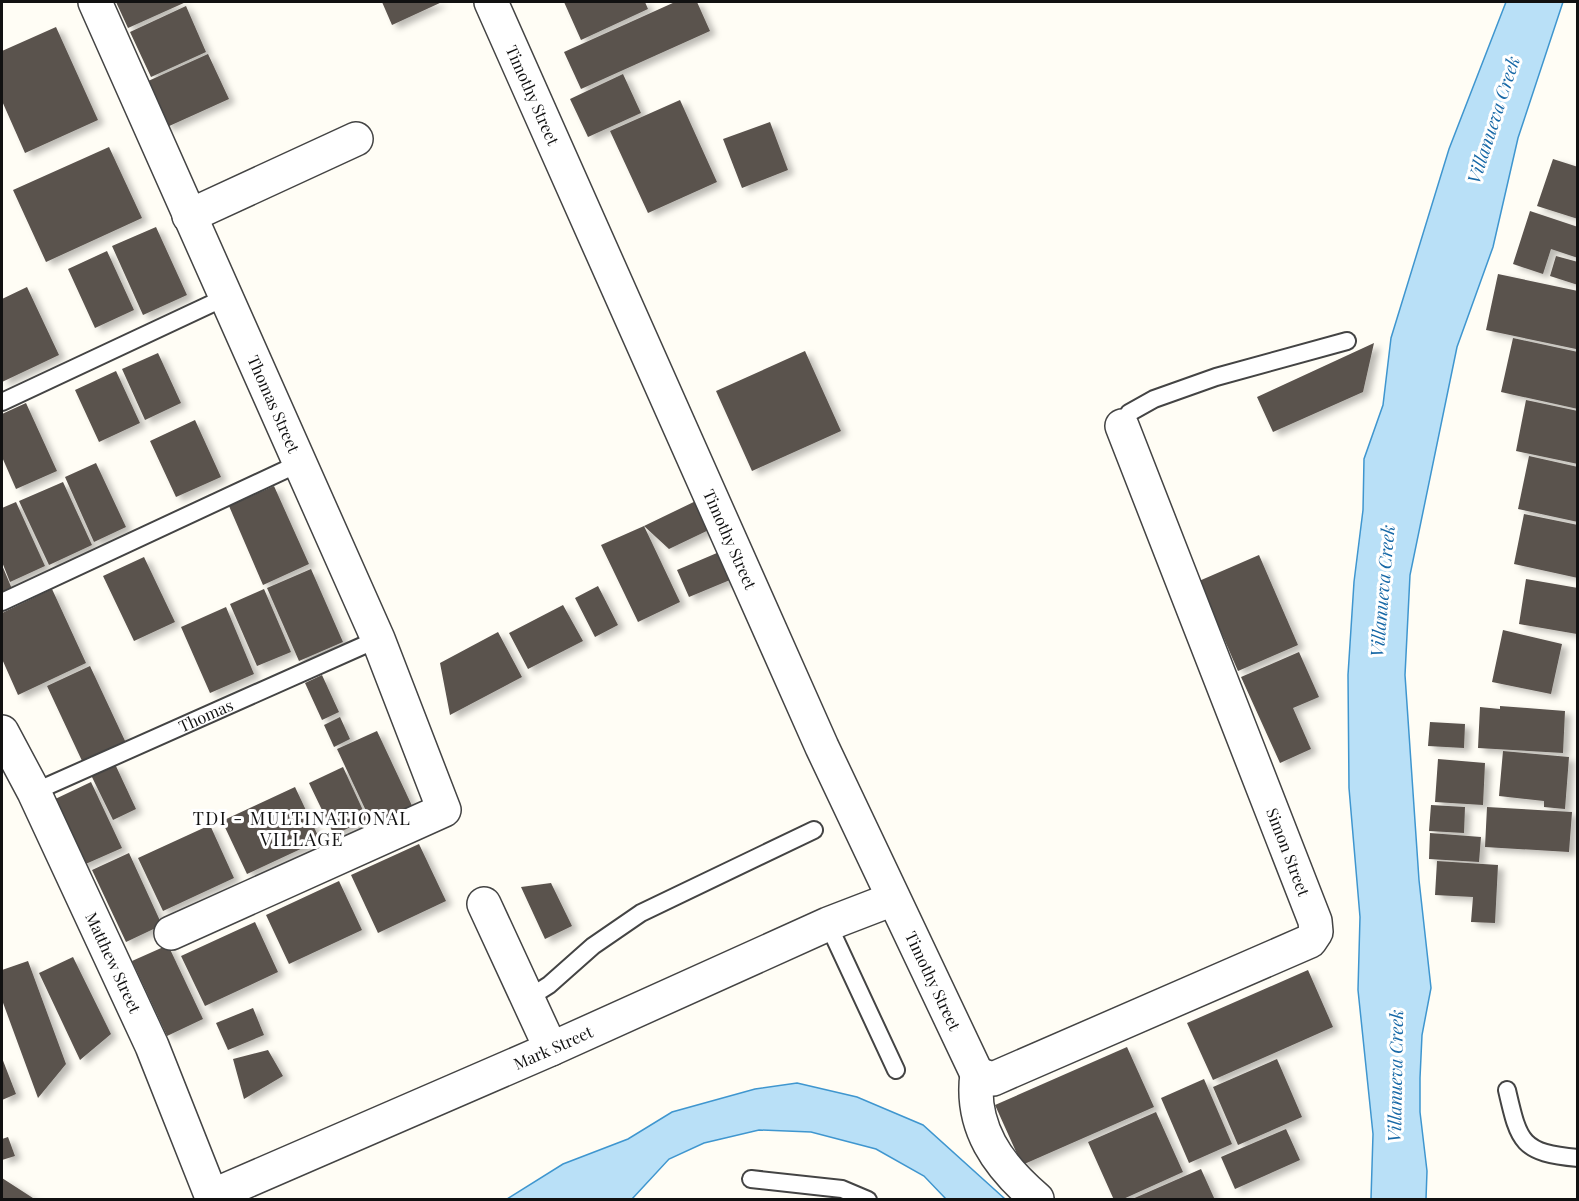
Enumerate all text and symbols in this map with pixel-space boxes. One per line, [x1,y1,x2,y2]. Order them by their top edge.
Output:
street label: Timothy Street [502,42,564,149]
water label: Villanueva Creek [1461,53,1525,186]
street label: Thomas Street [243,352,305,456]
street label: Timothy Street [699,486,762,593]
water label: Villanueva Creek [1364,524,1400,658]
street label: Thomas [175,694,236,736]
street label: Simon Street [1262,805,1315,899]
district label: TDI - MULTINATIONAL VILLAGE [193,806,411,851]
street label: Matthew Street [81,908,146,1016]
street label: Timothy Street [901,928,966,1034]
water label: Villanueva Creek [1382,1010,1408,1142]
street label: Mark Street [510,1020,596,1074]

